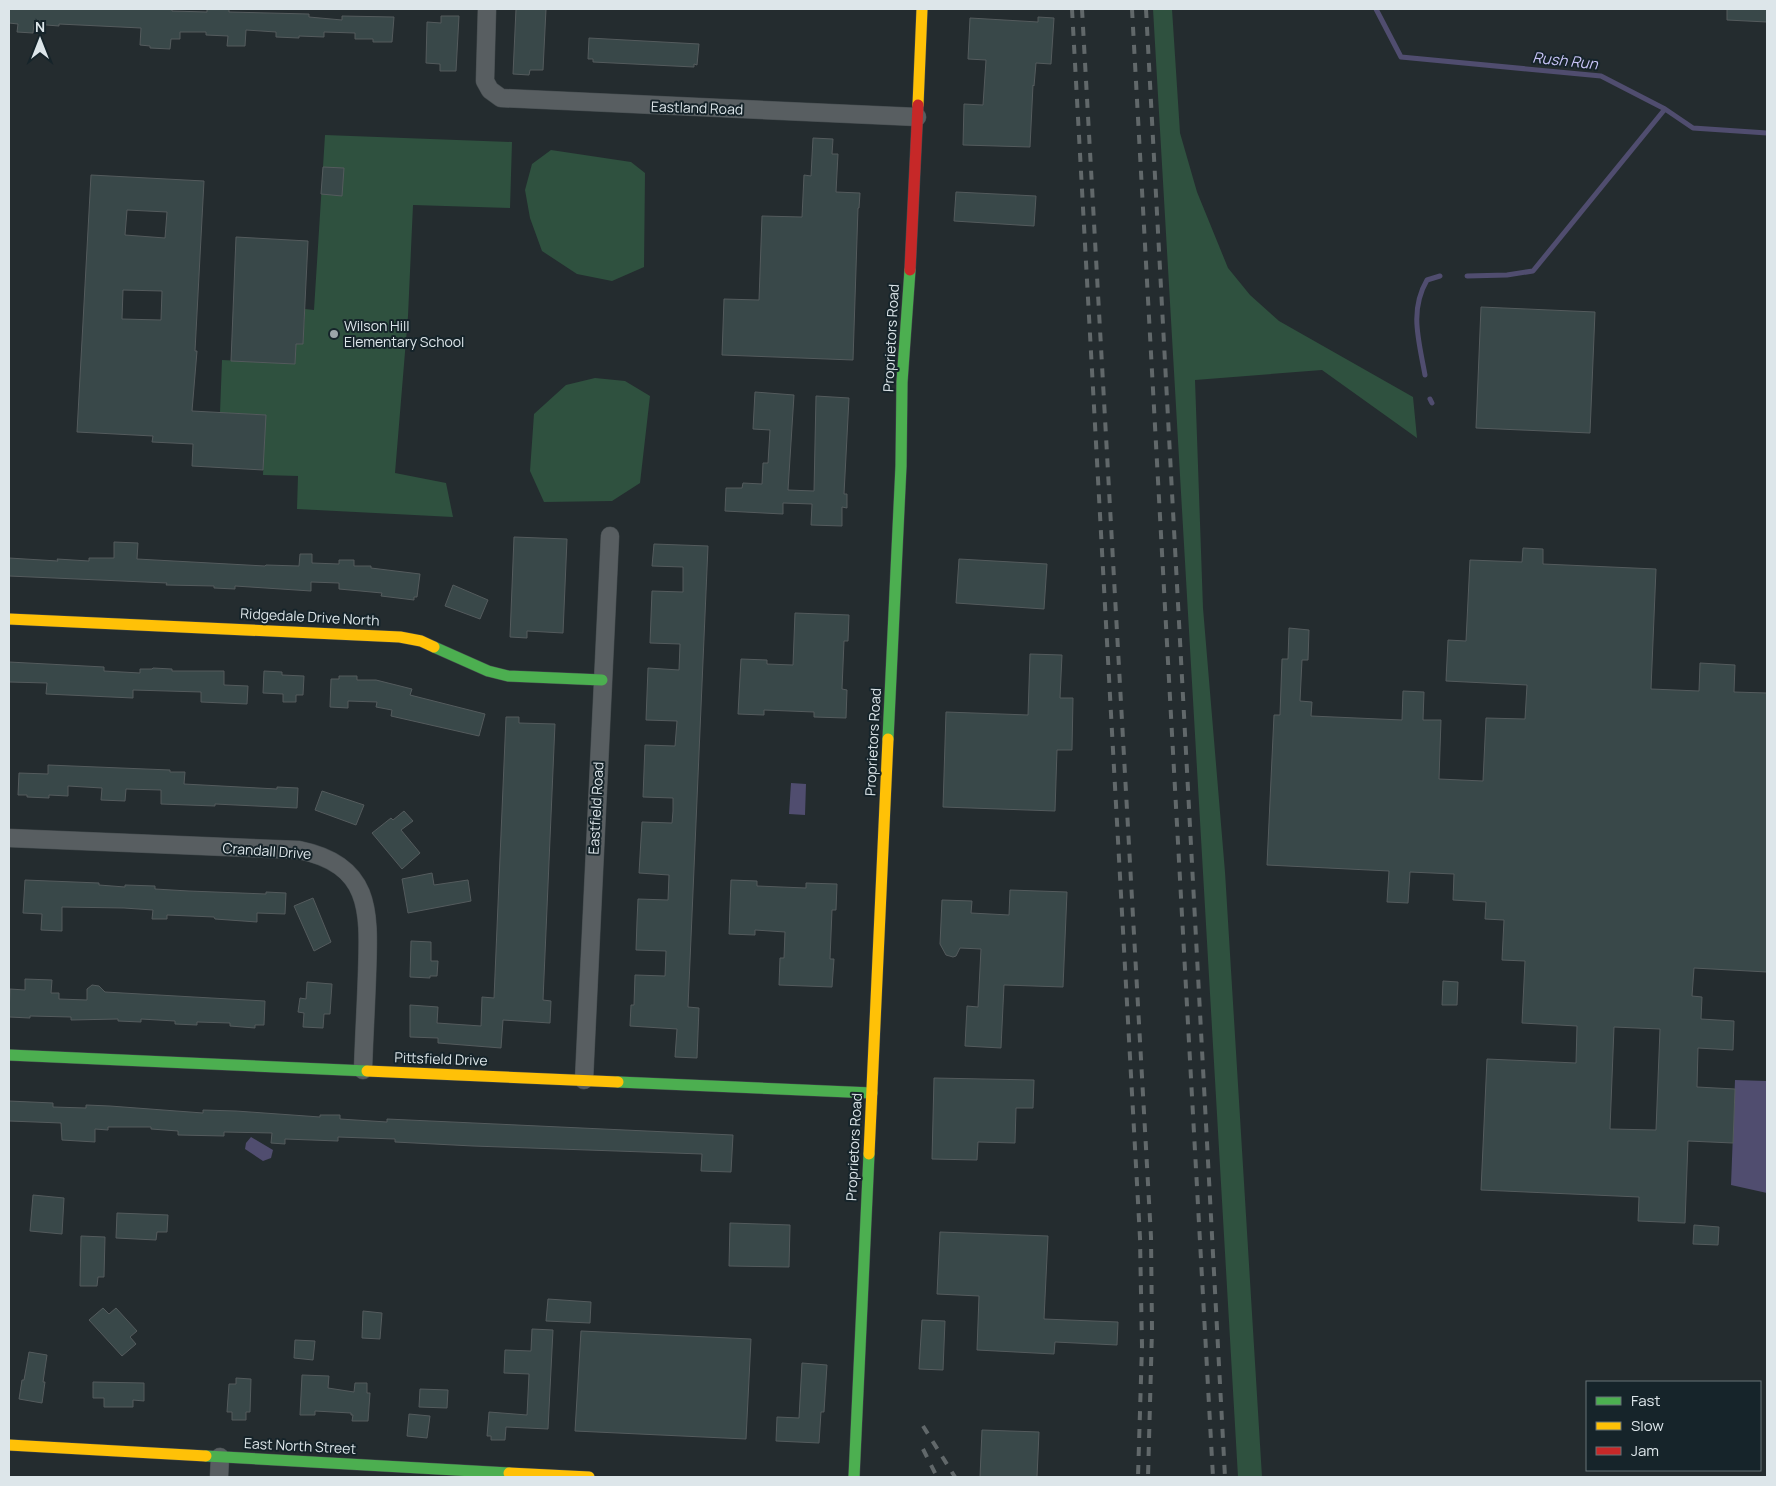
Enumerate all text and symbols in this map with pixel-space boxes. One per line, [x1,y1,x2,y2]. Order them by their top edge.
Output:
north arrow [15,15,65,65]
text: N [35,17,45,36]
water label: Rush Run [1531,47,1600,74]
street label: Eastland Road [651,96,743,119]
street label: Proprietors Road [878,283,903,392]
place label: Wilson Hill Elementary School [344,316,464,351]
marker: Wilson Hill Elementary School [328,328,340,340]
street label: Ridgedale Drive North [240,603,380,630]
street label: Proprietors Road [860,687,885,796]
street label: Eastfield Road [584,761,607,855]
street label: Crandall Drive [222,838,312,863]
street label: Pittsfield Drive [394,1047,488,1070]
street label: Proprietors Road [841,1092,866,1201]
legend [1586,1381,1761,1471]
text: Fast [1631,1390,1660,1411]
text: Slow [1631,1415,1664,1436]
street label: East North Street [243,1433,357,1458]
text: Jam [1631,1440,1659,1461]

